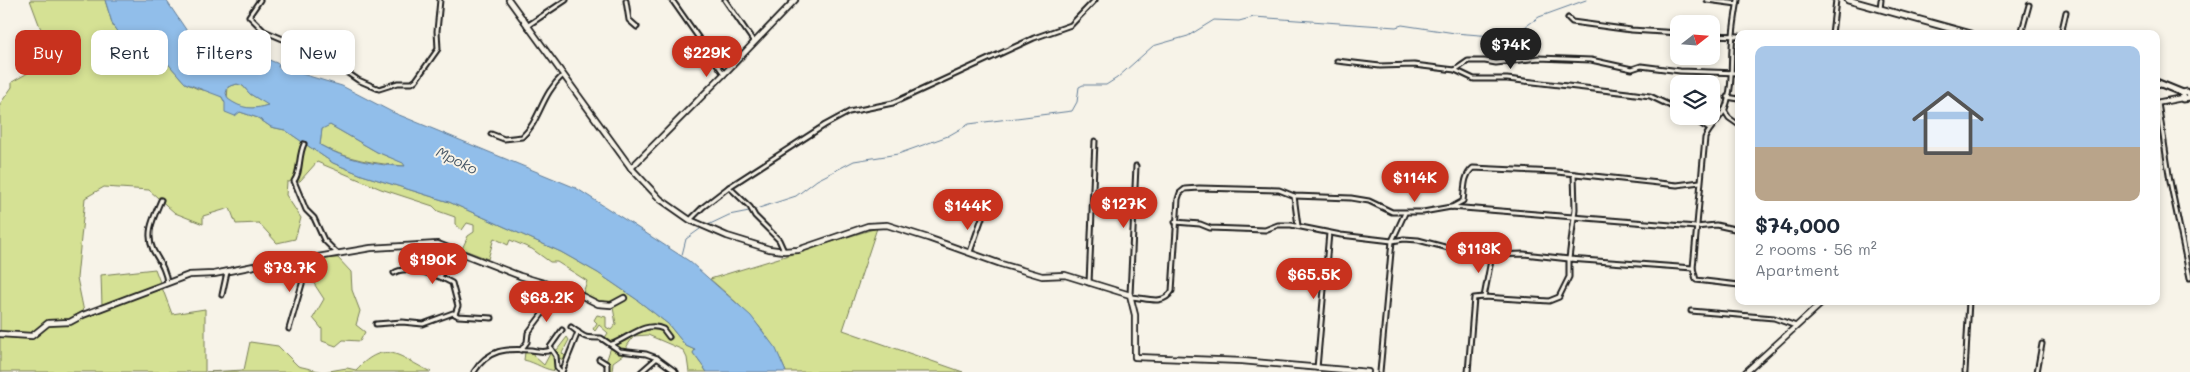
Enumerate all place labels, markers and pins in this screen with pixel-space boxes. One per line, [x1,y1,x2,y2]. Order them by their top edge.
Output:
pin: $74K [1481,28,1541,70]
pin: $229K [672,36,742,78]
pin: $114K [1380,160,1450,203]
pin: $127K [1089,186,1159,229]
pin: $144K [933,188,1003,231]
pin: $113K [1444,232,1514,274]
pin: $190K [398,242,468,285]
pin: $73.7K [249,250,331,293]
pin: $65.5K [1273,258,1355,300]
pin: $68.2K [506,280,588,323]

